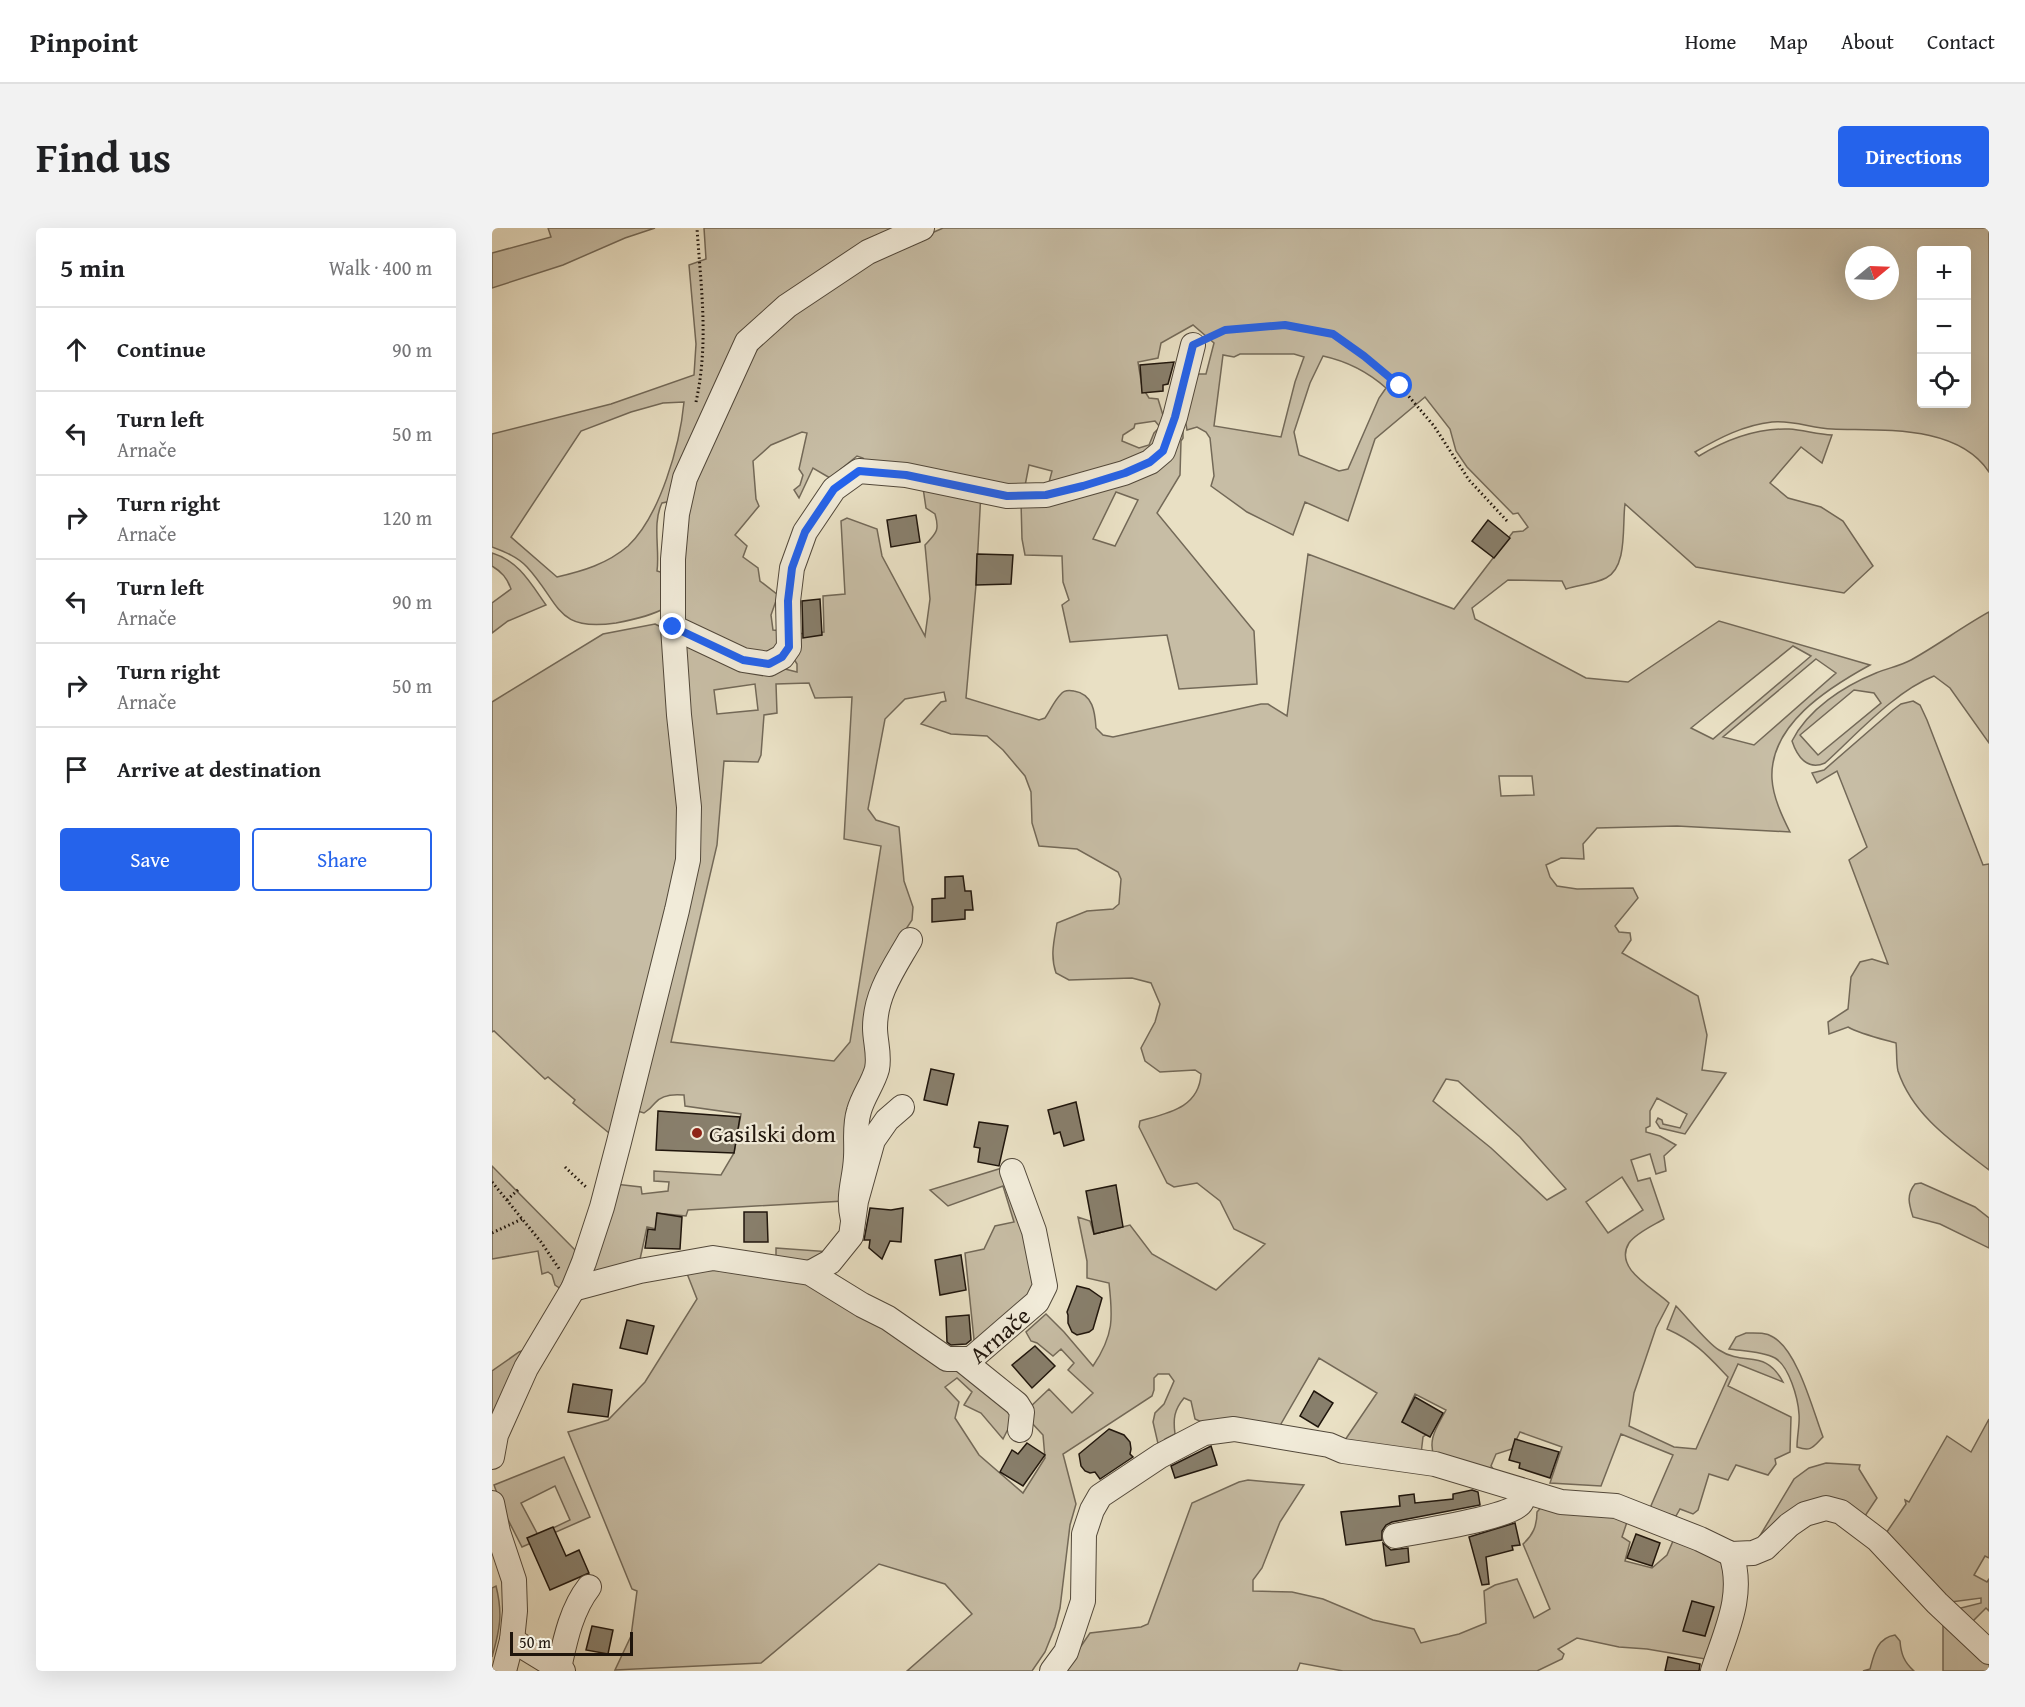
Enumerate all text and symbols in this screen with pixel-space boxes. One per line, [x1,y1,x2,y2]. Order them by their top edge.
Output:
text: Pinpoint [30,21,138,62]
text: Home [1685,26,1736,57]
text: Map [1769,26,1808,57]
text: About [1841,26,1894,57]
text: Contact [1927,26,1995,57]
text: Find us [36,126,171,187]
button: Directions [1838,126,1989,187]
north arrow [1845,246,1899,300]
map controls [1917,246,1971,408]
button: + [1917,246,1971,300]
text: 5 min [60,248,125,287]
text: Walk · 400 m [329,253,432,282]
button: − [1917,300,1971,354]
icon: ahead [60,333,93,366]
text: Continue [117,333,206,365]
text: 90 m [392,335,432,364]
button: locate [1917,354,1971,408]
route start [1386,372,1412,398]
text: Turn left [117,403,204,435]
icon: left [60,417,93,450]
text: 50 m [392,419,432,448]
text: Arnače [117,435,176,464]
text: Turn right [117,487,220,519]
icon: right [60,501,93,534]
text: 120 m [382,503,432,532]
text: Arnače [117,519,176,548]
text: Turn left [117,571,204,603]
icon: left [60,585,93,618]
text: 90 m [392,587,432,616]
text: Arnače [117,603,176,632]
route end [659,613,685,639]
text: Turn right [117,655,220,687]
icon: right [60,669,93,702]
text: 50 m [392,671,432,700]
text: Arnače [117,687,176,716]
icon: arrive [60,753,93,786]
text: Arrive at destination [117,753,321,785]
button: Save [60,828,240,891]
button: Share [252,828,432,891]
place label: Gasilski dom [709,1116,836,1151]
marker: Gasilski dom [690,1126,704,1140]
street label: Arnače [961,1298,1038,1371]
scale bar [510,1629,633,1656]
text: 50 m [519,1630,551,1654]

